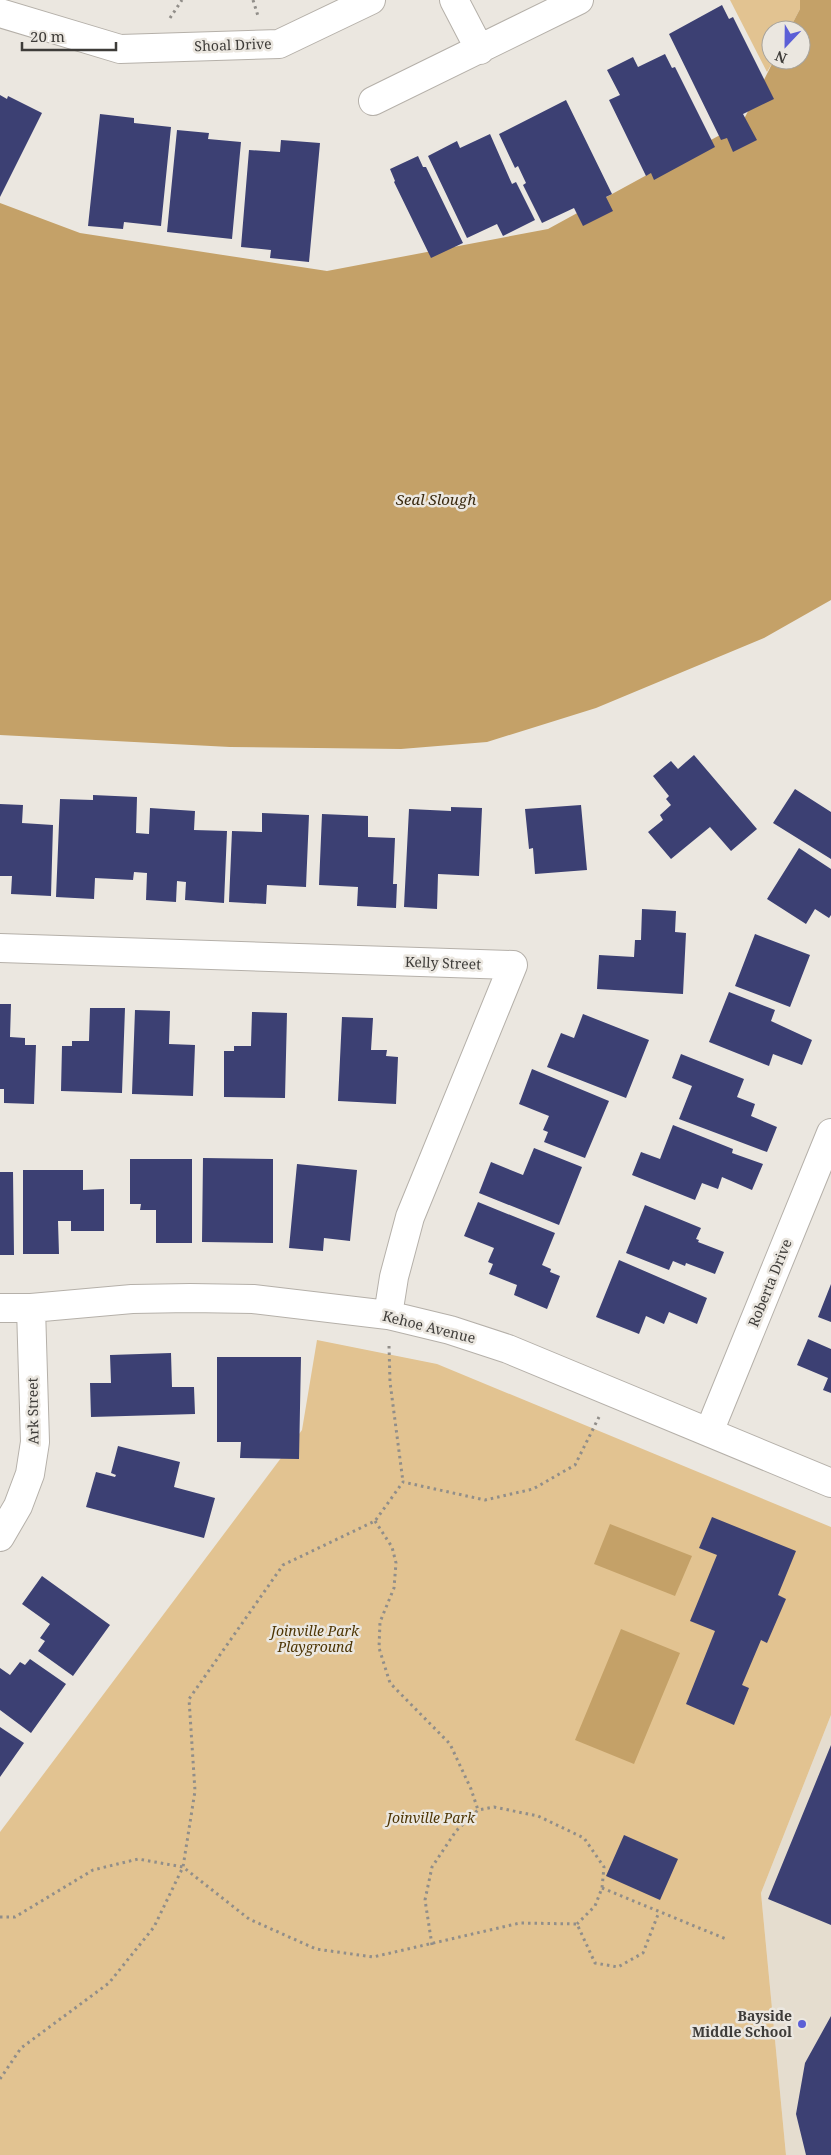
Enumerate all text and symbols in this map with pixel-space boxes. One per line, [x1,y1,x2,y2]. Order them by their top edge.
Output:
scale bar [22,20,116,52]
north arrow [761,20,811,70]
text: 20 m [30,26,65,46]
street label: Shoal Drive [194,34,272,55]
text: N [772,47,790,68]
water label: Seal Slough [396,489,476,509]
street label: Kelly Street [405,952,482,973]
street label: Roberta Drive [743,1236,796,1330]
street label: Kehoe Avenue [381,1306,478,1347]
street label: Ark Street [22,1377,43,1445]
park label: Joinville Park Playground [268,1621,360,1656]
park label: Joinville Park [384,1808,476,1827]
place label: Bayside Middle School [692,2006,792,2041]
marker: Bayside Middle School [796,2018,808,2030]

